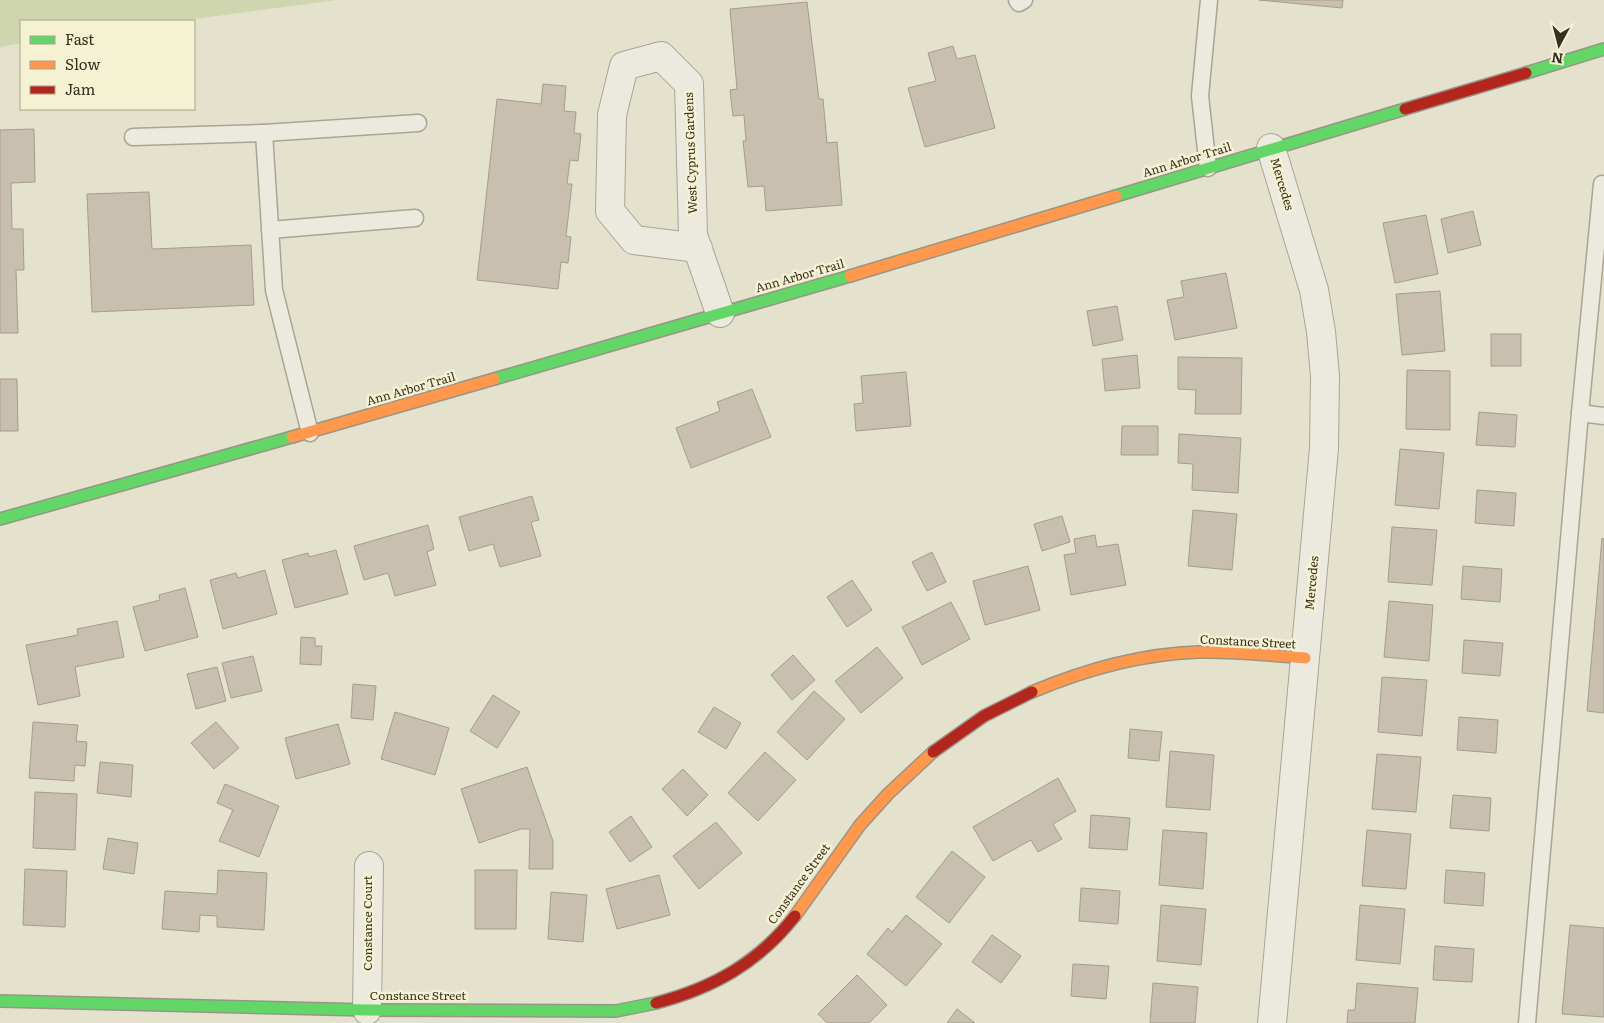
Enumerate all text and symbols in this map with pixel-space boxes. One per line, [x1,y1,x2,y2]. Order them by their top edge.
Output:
legend [20,20,195,110]
north arrow [1534,20,1584,70]
text: Fast [65,27,94,50]
text: N [1550,48,1564,70]
text: Slow [65,52,100,75]
text: Jam [65,77,96,100]
street label: West Cyprus Gardens [679,91,701,214]
street label: Ann Arbor Trail [1140,137,1233,181]
street label: Mercedes [1266,155,1300,213]
street label: Ann Arbor Trail [753,254,846,296]
street label: Ann Arbor Trail [364,367,457,409]
street label: Mercedes [1300,555,1322,611]
street label: Constance Street [1200,629,1297,653]
street label: Constance Street [763,839,834,928]
street label: Constance Court [358,875,376,971]
street label: Constance Street [370,986,466,1004]

